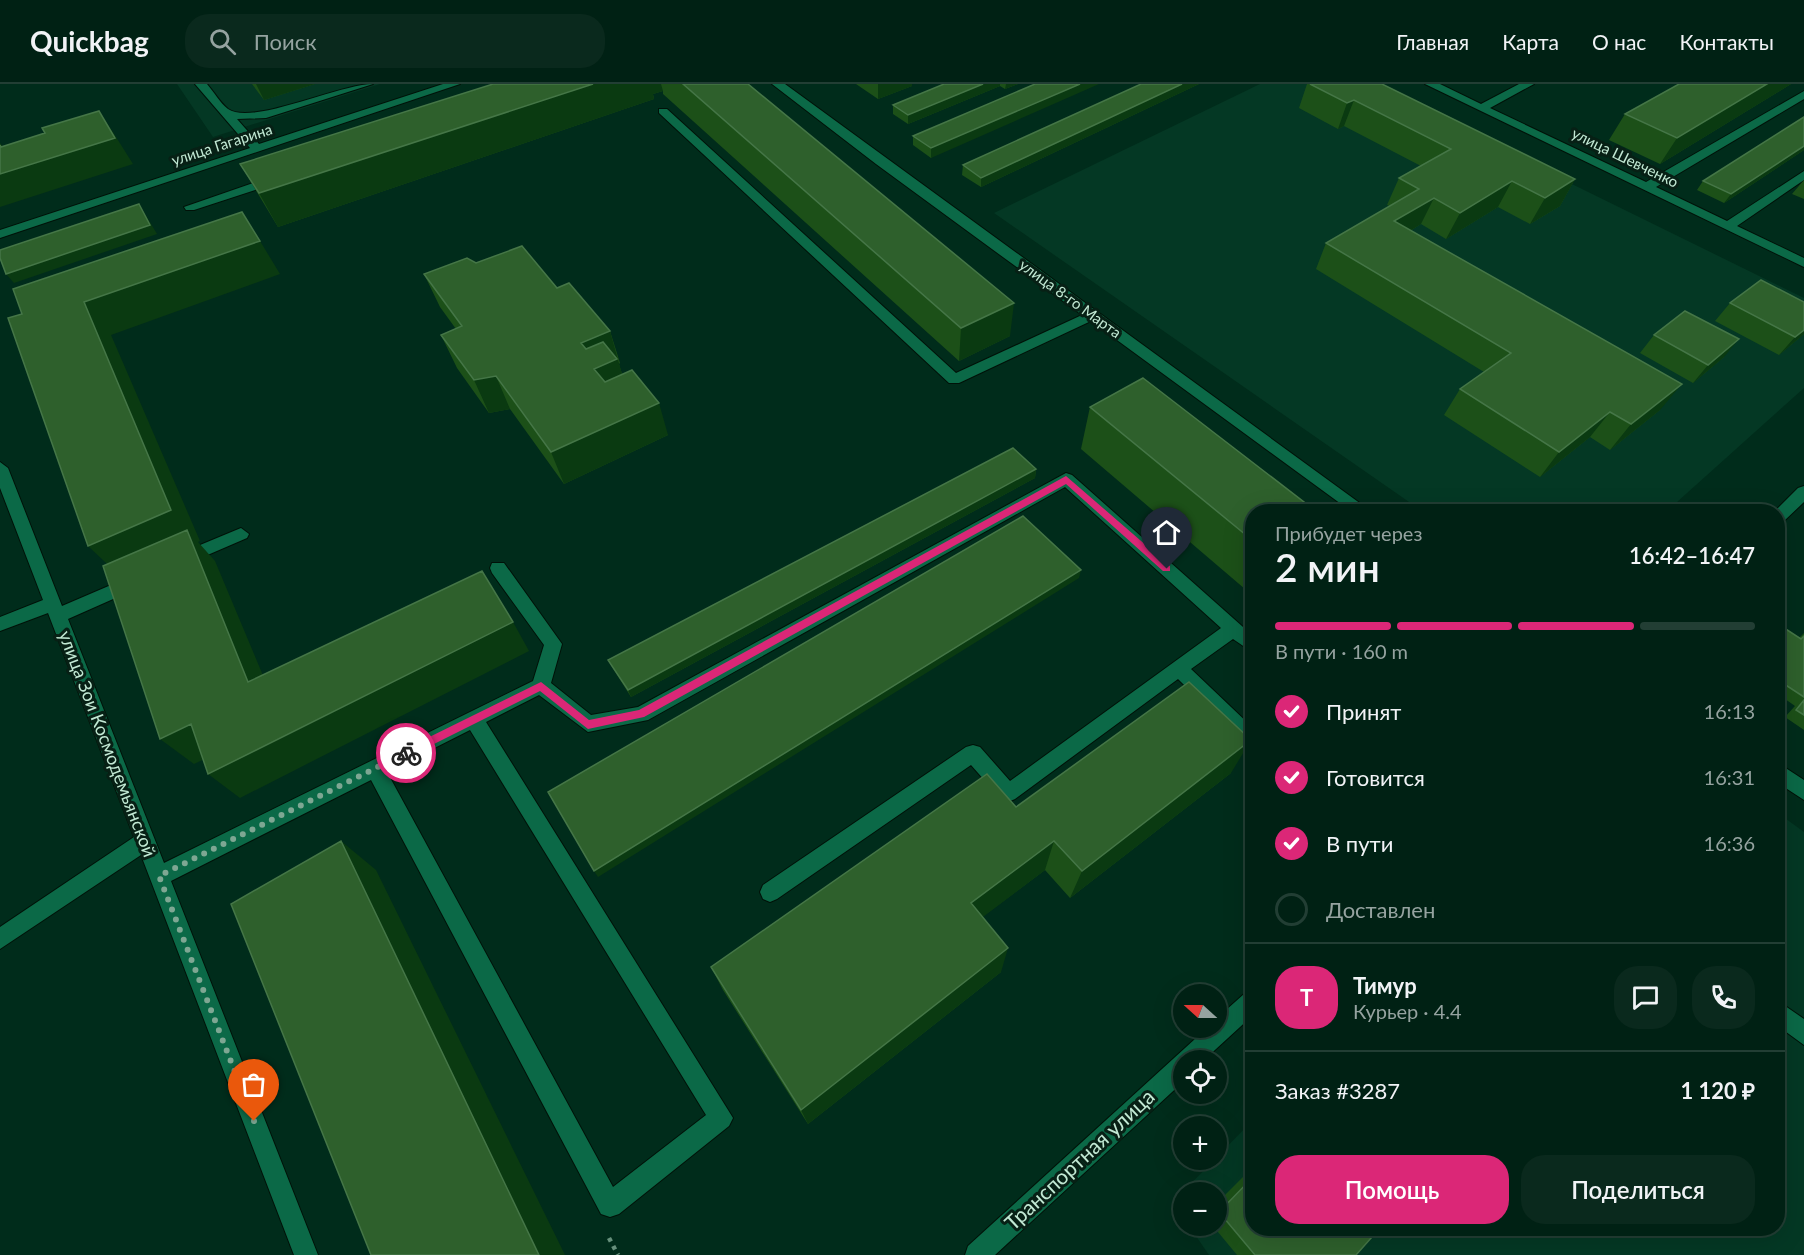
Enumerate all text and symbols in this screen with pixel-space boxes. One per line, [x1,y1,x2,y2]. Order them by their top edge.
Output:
search box [185,14,605,68]
text: Quickbag [30,24,149,58]
icon: search [206,25,239,58]
text: Поиск [254,28,317,55]
text: Главная [1396,29,1469,54]
text: Карта [1502,29,1559,54]
text: О нас [1592,29,1646,54]
text: Контакты [1679,29,1774,54]
street label: улица Гагарина [169,119,274,169]
street label: улица Шевченко [1569,124,1682,191]
street label: улица 8-го Марта [1016,255,1125,341]
pin [1141,507,1192,569]
icon: home [1150,516,1183,549]
text: Прибудет через [1275,521,1422,545]
text: 16:42–16:47 [1629,542,1755,569]
text: 2 мин [1275,544,1380,590]
street label: улица Зои Космодемьянской [55,627,161,860]
text: В пути · 160 m [1275,639,1408,663]
icon: check [1275,695,1308,728]
text: Принят [1326,698,1401,725]
text: 16:13 [1704,699,1755,723]
courier [376,723,436,783]
icon: bike [390,737,423,770]
icon: check [1275,761,1308,794]
text: Готовится [1326,764,1425,791]
text: 16:31 [1704,765,1755,789]
icon: check [1275,827,1308,860]
text: В пути [1326,830,1393,857]
text: 16:36 [1704,831,1755,855]
text: Доставлен [1326,896,1435,923]
button: chat [1614,966,1677,1029]
button: phone [1692,966,1755,1029]
text: Тимур [1353,972,1417,999]
north arrow [1173,984,1227,1038]
map controls [1173,984,1227,1236]
text: Т [1300,984,1313,1011]
text: Курьер · 4.4 [1353,999,1462,1023]
button: locate [1173,1050,1227,1104]
pin [228,1059,279,1121]
icon: bag [237,1068,270,1101]
text: Заказ #3287 [1275,1077,1400,1104]
text: 1 120 ₽ [1680,1077,1755,1104]
street label: Транспортная улица [999,1083,1159,1235]
button: + [1173,1116,1227,1170]
button: Помощь [1275,1155,1509,1224]
button: Поделиться [1521,1155,1755,1224]
button: − [1173,1182,1227,1236]

